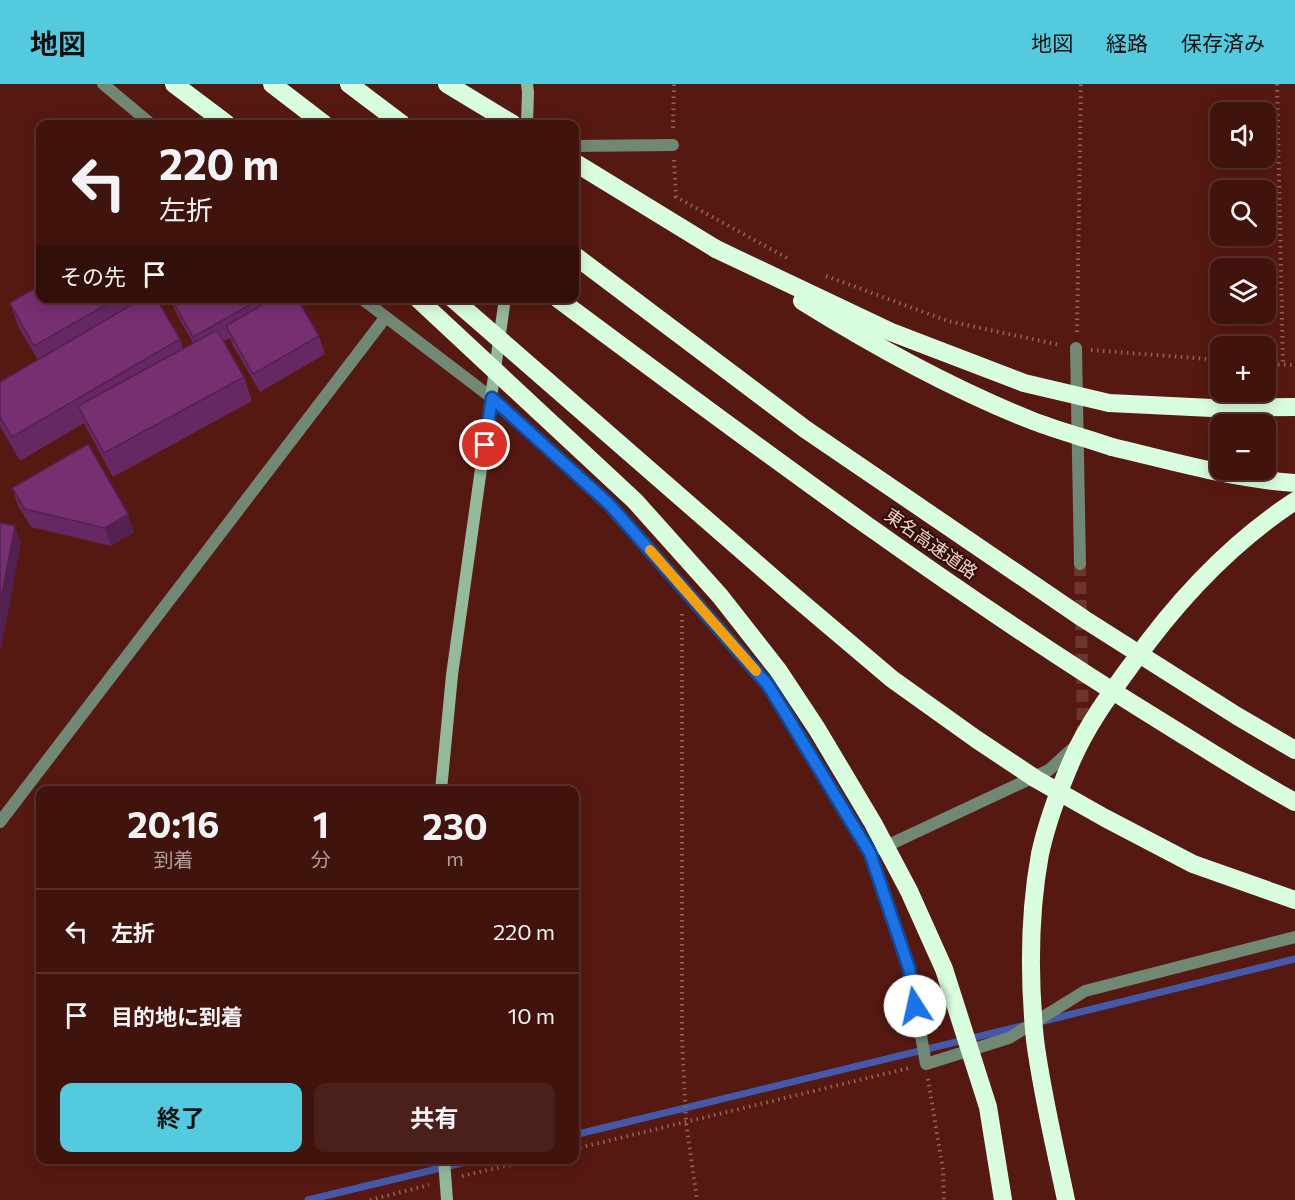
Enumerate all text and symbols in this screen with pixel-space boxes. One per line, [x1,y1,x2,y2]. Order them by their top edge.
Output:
text: 地図 [30,26,86,60]
text: 地図 [1031,30,1073,55]
text: 経路 [1106,30,1148,55]
text: 保存済み [1181,30,1265,55]
map controls [1210,102,1276,480]
button: sound [1210,102,1276,168]
text: 220 m [159,137,279,189]
icon: left [60,144,138,222]
button: search [1210,180,1276,246]
text: 左折 [159,193,213,226]
icon: arrive [138,258,171,291]
button: layers [1210,258,1276,324]
text: その先 [60,263,126,290]
button: + [1210,336,1276,402]
button: − [1210,414,1276,480]
pin [459,419,510,470]
icon: arrive [468,428,501,461]
street label: 東名高速道路 [881,503,982,583]
text: 20:16 [127,801,220,845]
text: 1 [313,801,329,845]
text: 230 [422,803,488,847]
text: m [446,846,464,870]
text: 到着 [153,847,193,871]
text: 分 [311,847,331,871]
icon: left [60,915,93,948]
text: 220 m [493,918,555,945]
text: 左折 [111,919,155,946]
position arrow [883,974,947,1038]
icon: arrive [60,999,93,1032]
text: 10 m [508,1002,555,1029]
text: 目的地に到着 [111,1003,243,1030]
button: 終了 [60,1083,302,1152]
button: 共有 [314,1083,555,1152]

